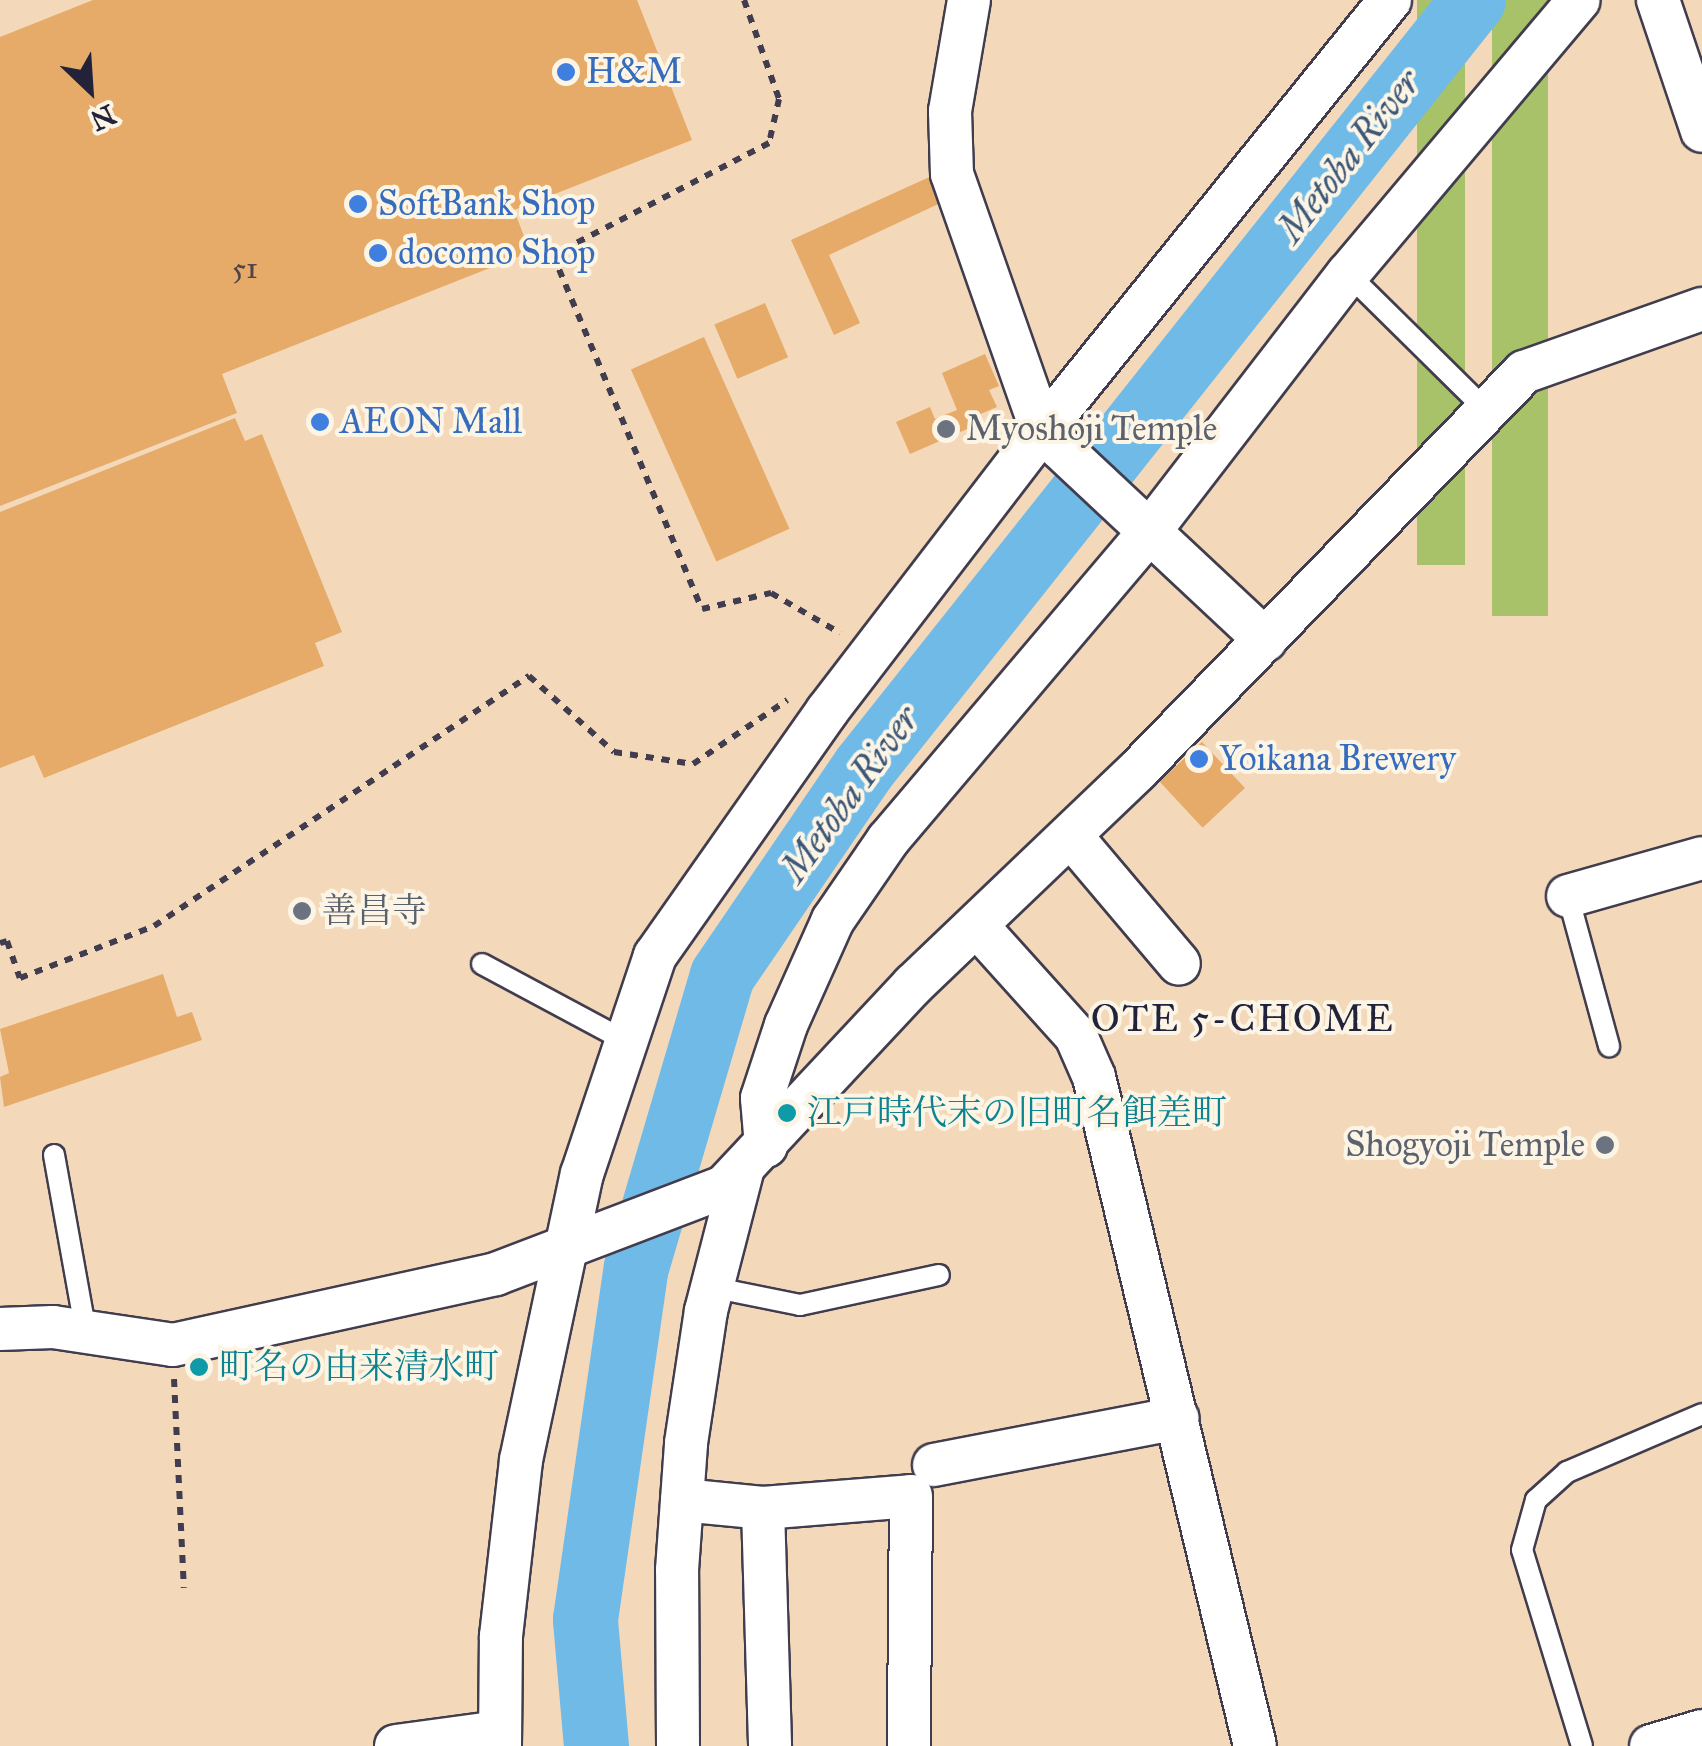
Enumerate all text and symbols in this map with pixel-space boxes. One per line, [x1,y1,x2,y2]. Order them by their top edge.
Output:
north arrow [40,40,140,140]
place label: H&M [586,51,682,93]
marker: H&M [555,61,577,83]
water label: Metoba River [1268,61,1430,251]
text: N [85,97,121,139]
place label: SoftBank Shop [378,183,596,225]
marker: SoftBank Shop [347,193,369,215]
place label: docomo Shop [398,232,596,274]
marker: docomo Shop [367,242,389,264]
house number: 51 [232,250,258,286]
place label: AEON Mall [340,401,522,443]
place label: Myoshoji Temple [966,408,1217,450]
marker: AEON Mall [309,411,331,433]
marker: Myoshoji Temple [935,418,957,440]
water label: Metoba River [771,697,929,891]
place label: Yoikana Brewery [1219,738,1456,780]
marker: Yoikana Brewery [1188,748,1210,770]
place label: 善昌寺 [322,890,427,932]
marker: 善昌寺 [291,900,313,922]
district label: OTE 5-CHOME [1091,996,1395,1042]
place label: 江戸時代末の旧町名餌差町 [807,1092,1227,1134]
marker: 江戸時代末の旧町名餌差町 [776,1102,798,1124]
place label: Shogyoji Temple [1345,1124,1585,1166]
marker: Shogyoji Temple [1594,1134,1616,1156]
place label: 町名の由来清水町 [219,1346,499,1388]
marker: 町名の由来清水町 [188,1356,210,1378]

